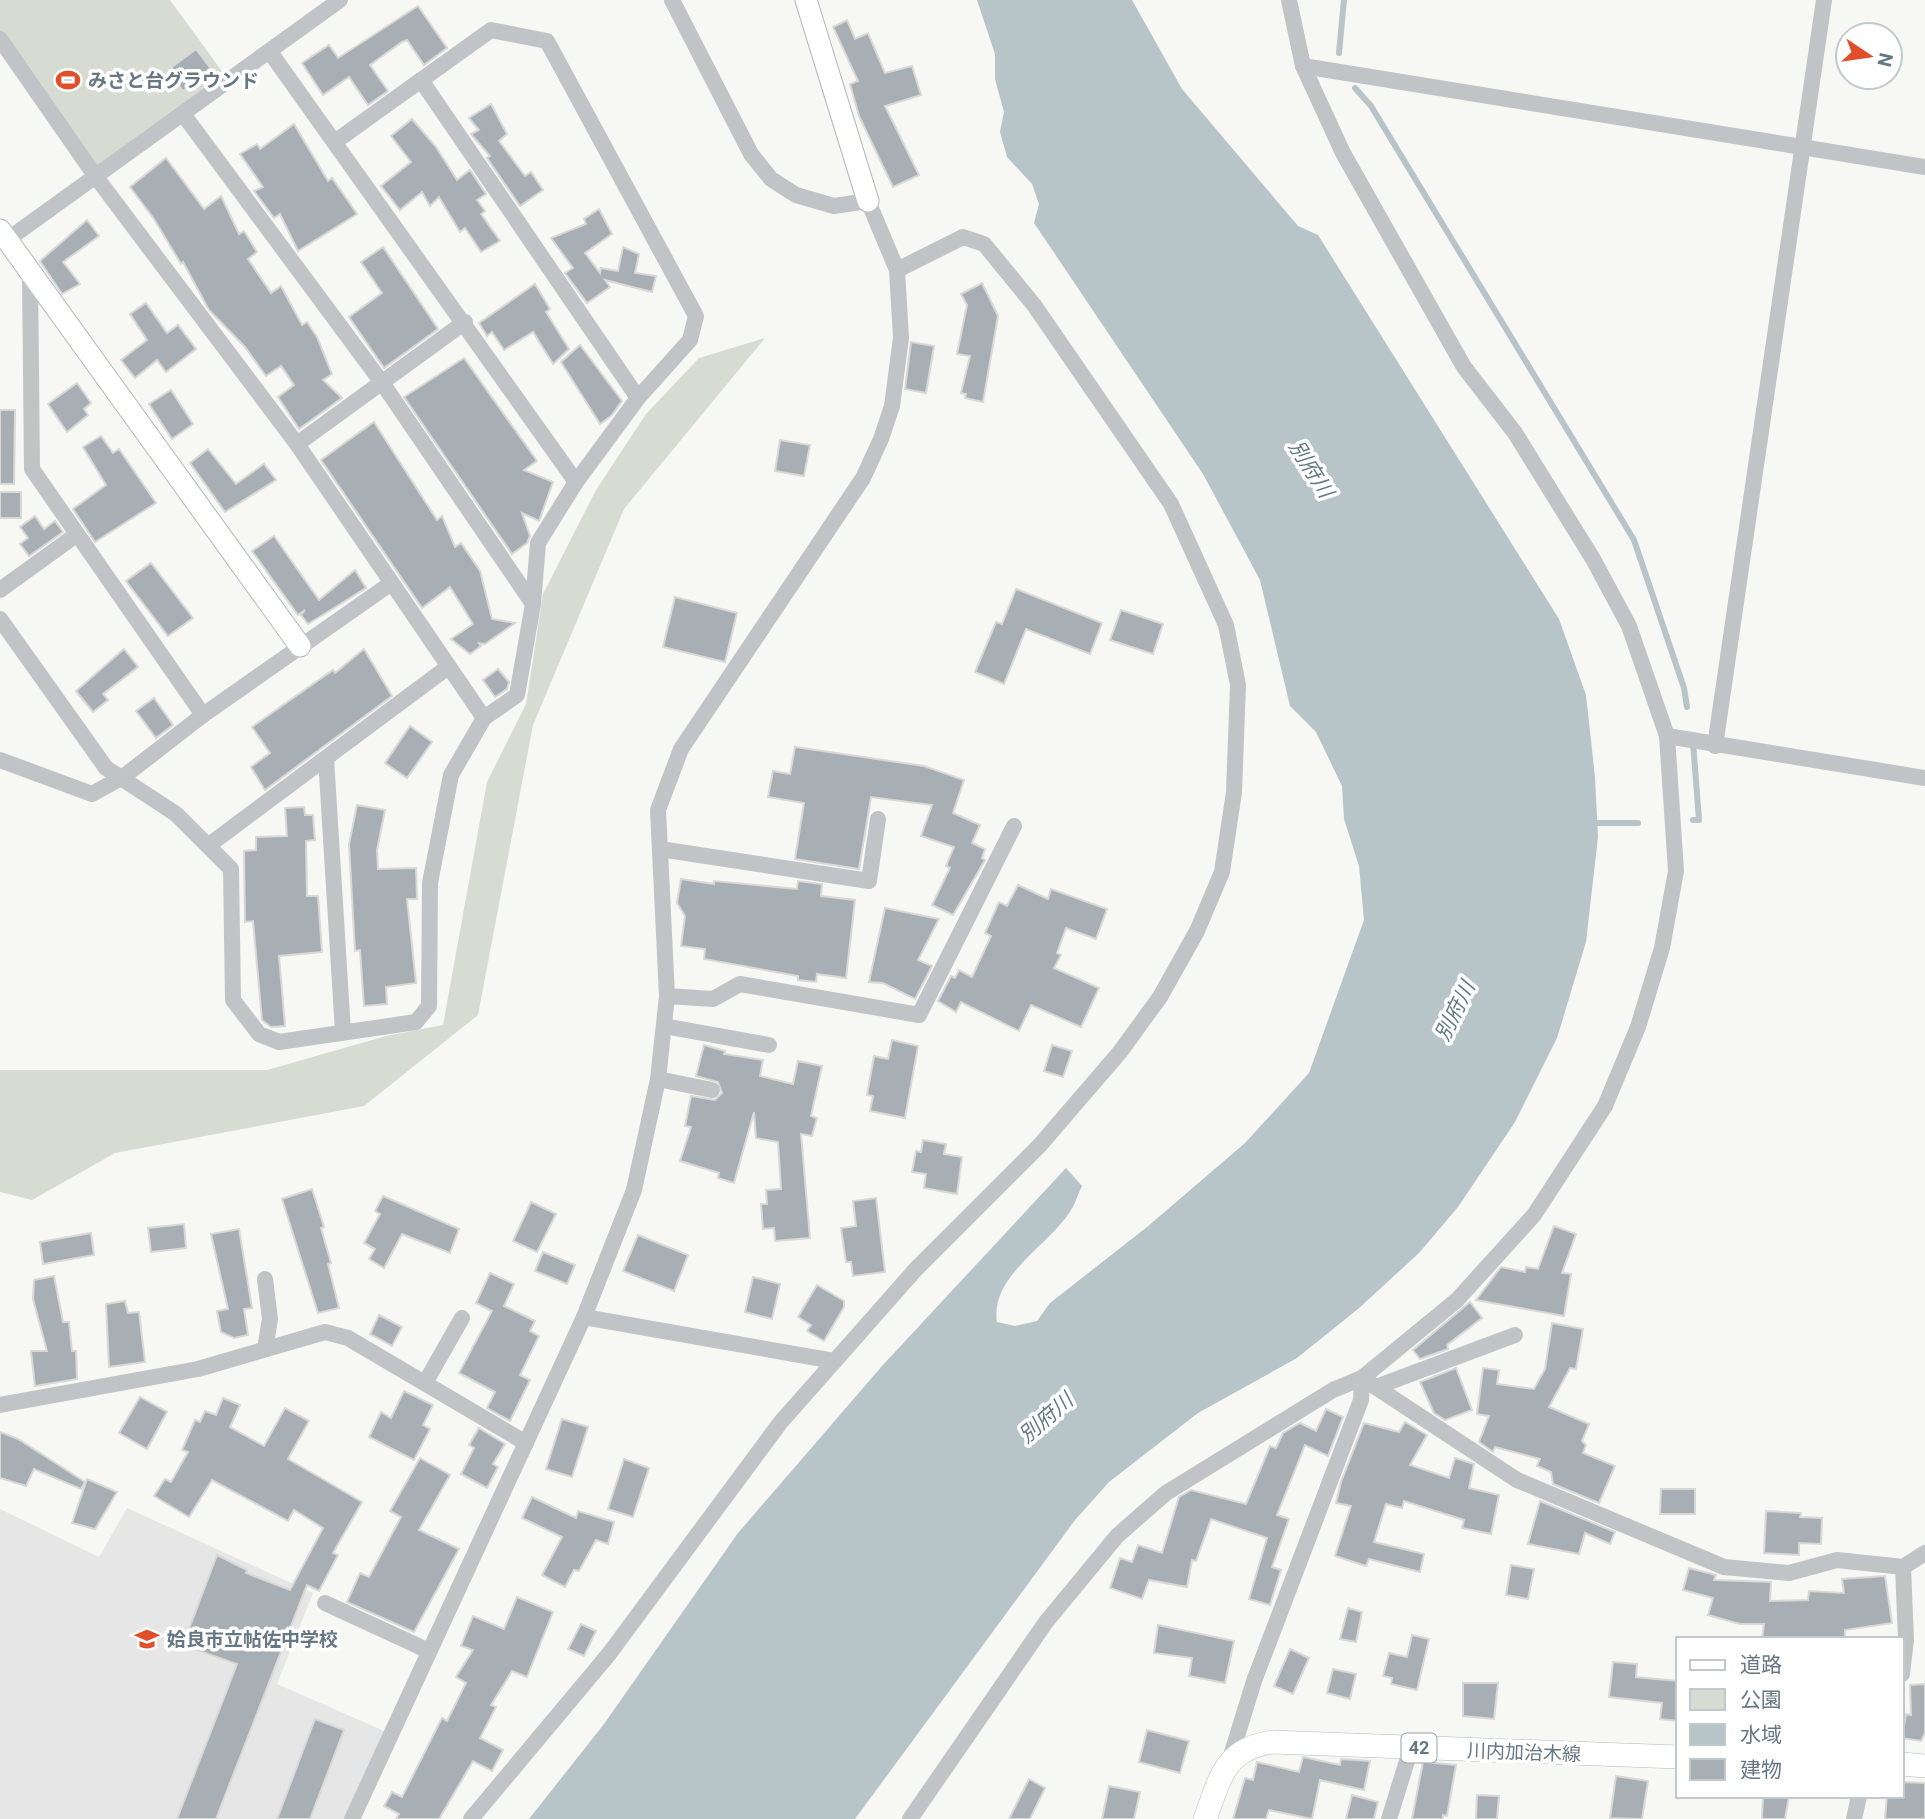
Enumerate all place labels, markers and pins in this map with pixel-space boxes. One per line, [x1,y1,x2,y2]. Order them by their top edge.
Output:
sports icon: みさと台グラウンド [54,66,82,94]
place label: みさと台グラウンド [88,69,259,92]
school or university icon: 姶良市立帖佐中学校 [133,1625,161,1653]
place label: 姶良市立帖佐中学校 [167,1628,338,1651]

